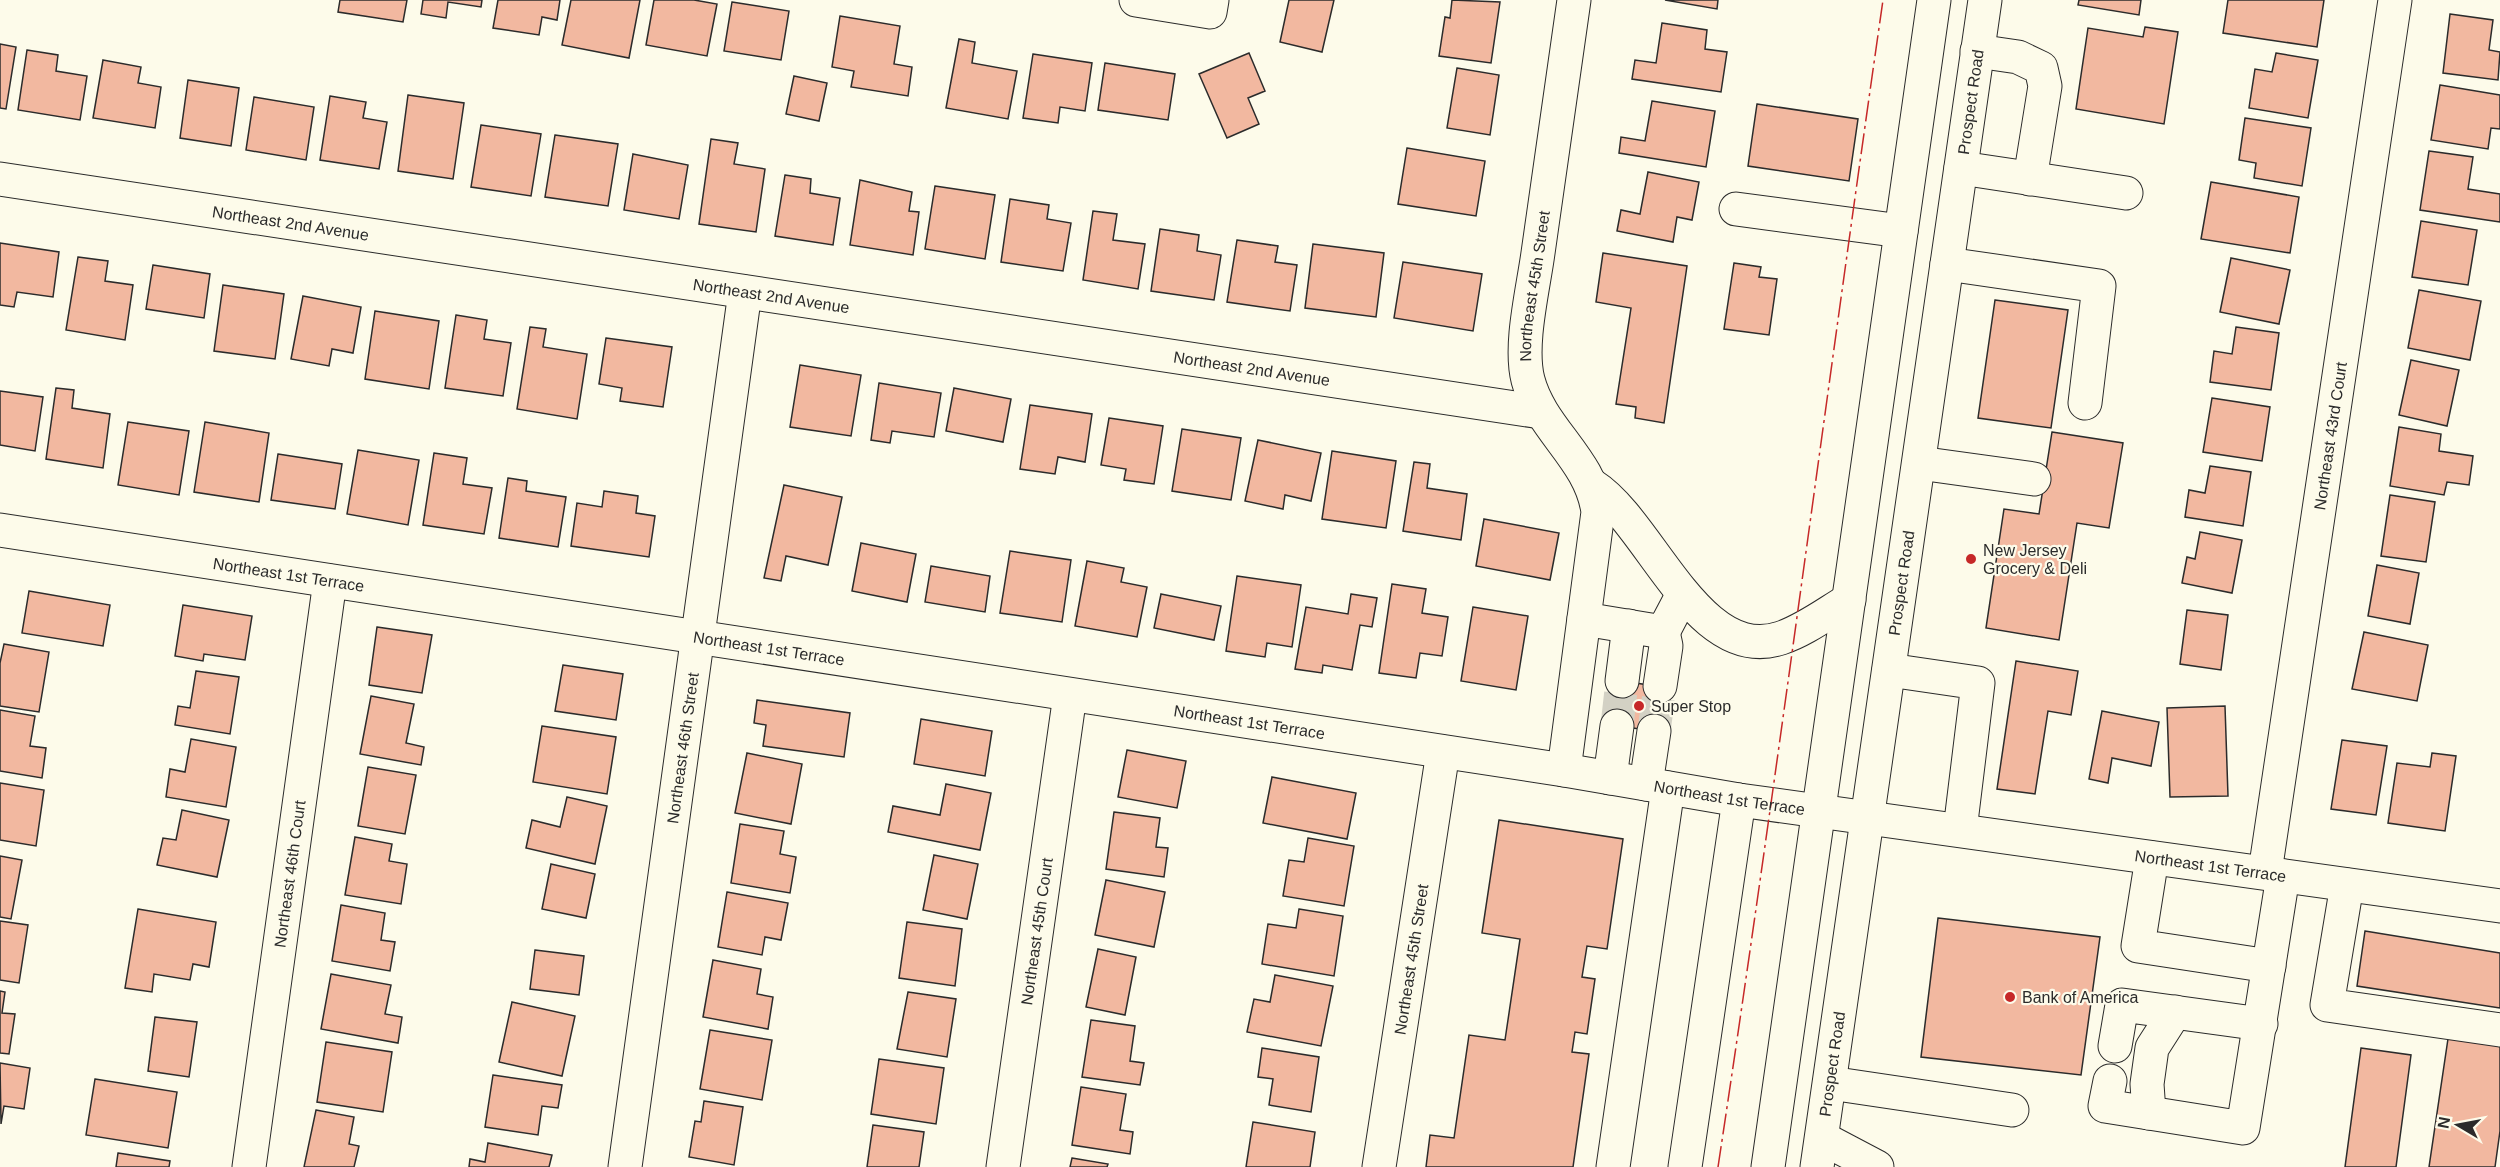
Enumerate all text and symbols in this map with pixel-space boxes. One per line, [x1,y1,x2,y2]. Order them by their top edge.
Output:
street label: Prospect Road [1955,48,1987,156]
street label: Northeast 2nd Avenue [211,203,370,244]
street label: Northeast 45th Street [1517,209,1553,362]
street label: Northeast 2nd Avenue [692,276,851,316]
street label: Northeast 2nd Avenue [1172,349,1331,389]
street label: Northeast 43rd Court [2311,360,2350,511]
street label: Prospect Road [1886,529,1918,637]
place label: New Jersey Grocery & Deli [1983,542,2087,577]
marker: New Jersey Grocery & Deli [1964,552,1978,566]
street label: Northeast 1st Terrace [212,555,365,595]
street label: Northeast 1st Terrace [692,629,846,669]
street label: Northeast 46th Street [664,671,702,825]
place label: Super Stop [1651,698,1731,715]
marker: Super Stop [1632,699,1646,713]
street label: Northeast 1st Terrace [1173,702,1326,742]
street label: Northeast 1st Terrace [1652,778,1806,818]
street label: Northeast 46th Court [271,799,309,949]
street label: Northeast 1st Terrace [2134,847,2287,885]
street label: Northeast 45th Court [1018,856,1056,1006]
street label: Northeast 45th Street [1392,882,1432,1036]
place label: Bank of America [2022,989,2139,1006]
marker: Bank of America [2003,990,2017,1004]
street label: Prospect Road [1816,1011,1848,1118]
north arrow [2428,1095,2488,1155]
text: N [2434,1115,2453,1130]

